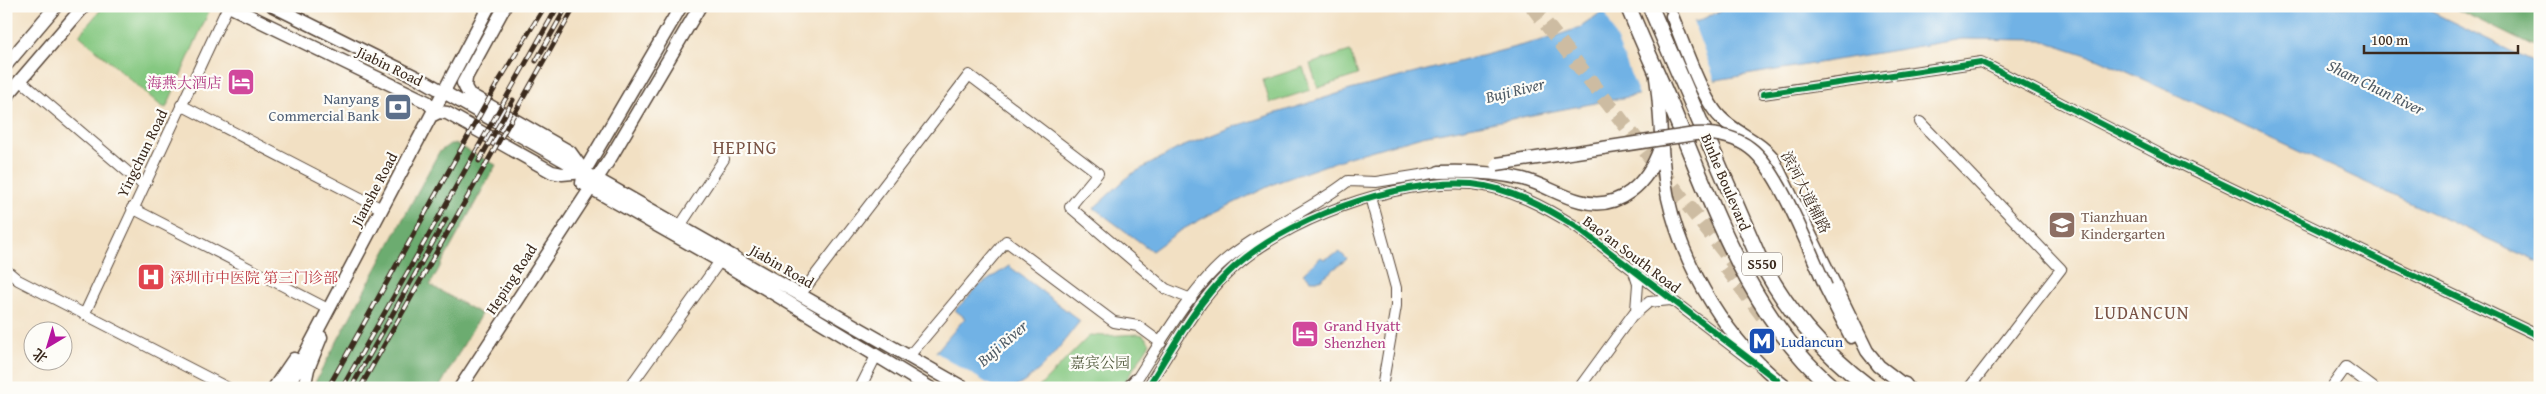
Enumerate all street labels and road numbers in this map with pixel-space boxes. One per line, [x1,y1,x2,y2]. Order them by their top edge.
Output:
street label: Jiabin Road [352,40,427,91]
street label: Yingchun Road [112,106,172,200]
street label: Binhe Boulevard [1696,130,1756,234]
street label: 滨河大道辅路 [1776,147,1836,237]
street label: Jianshe Road [345,149,402,231]
street label: Bao'an South Road [1579,210,1685,298]
street label: Jiabin Road [744,238,818,293]
street label: Heping Road [480,240,542,318]
road number: S550 [1742,252,1782,276]

